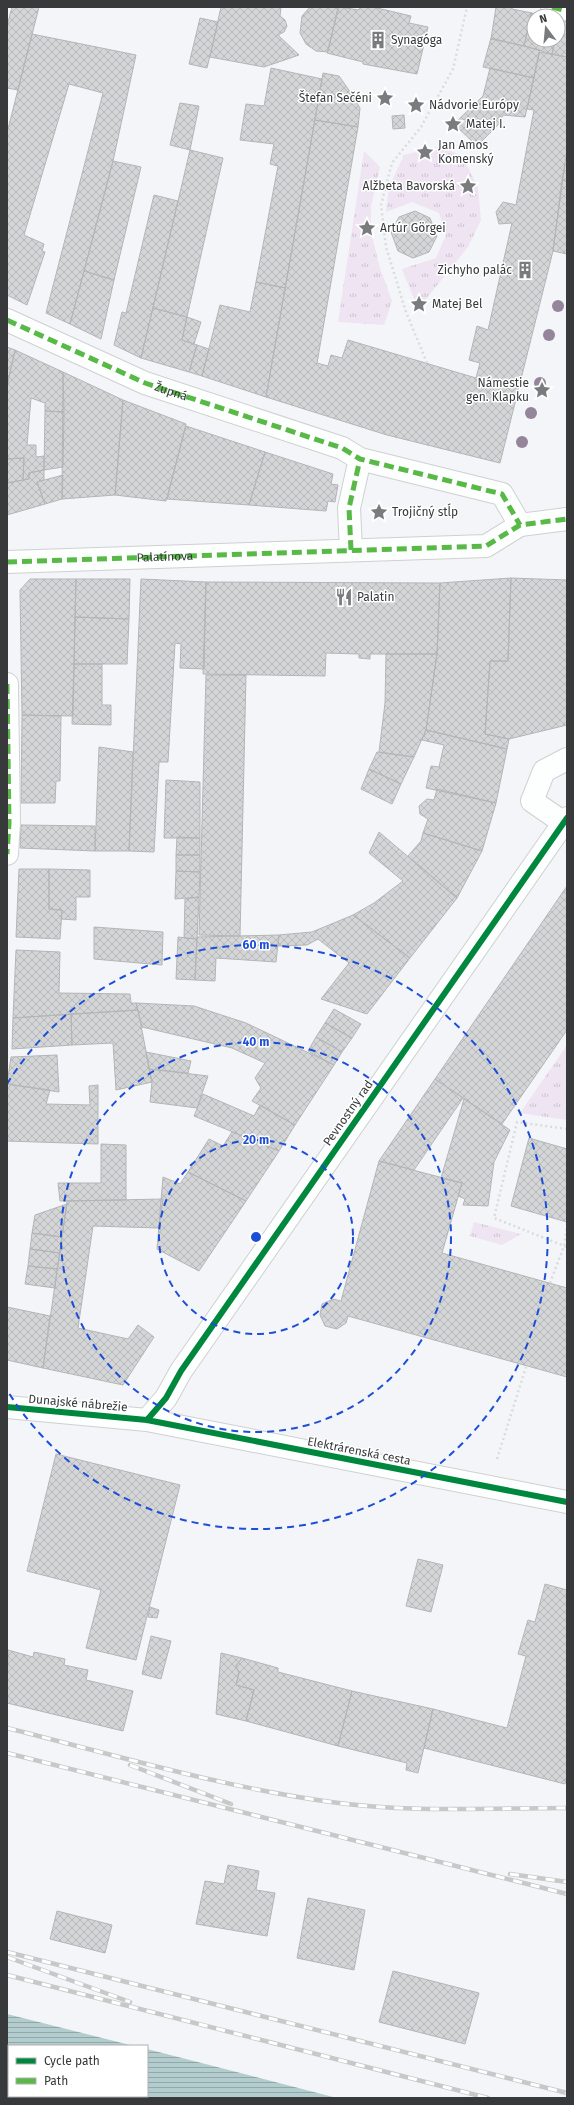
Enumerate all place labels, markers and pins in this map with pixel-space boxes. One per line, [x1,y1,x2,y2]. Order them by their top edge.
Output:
building icon: Synagóga [368,30,388,50]
place label: Synagóga [391,33,442,47]
place icon: Štefan Sečéni [375,88,395,108]
place label: Štefan Sečéni [299,90,372,105]
place icon: Nádvorie Európy [406,95,426,115]
place label: Nádvorie Európy [429,98,519,112]
place icon: Matej I. [443,114,463,134]
place label: Matej I. [466,117,506,131]
place label: Jan Amos Komenský [438,138,494,166]
place icon: Jan Amos Komenský [415,142,435,162]
place icon: Alžbeta Bavorská [458,176,478,196]
place label: Alžbeta Bavorská [363,179,455,193]
place icon: Artúr Görgei [357,218,377,238]
place label: Artúr Görgei [380,221,446,235]
building icon: Zichyho palác [515,260,535,280]
place label: Zichyho palác [437,263,512,277]
place icon: Matej Bel [409,294,429,314]
place label: Matej Bel [432,297,483,311]
place label: Námestie gen. Klapku [466,376,529,404]
place icon: Námestie gen. Klapku [532,380,552,400]
place icon: Trojičný stĺp [369,502,389,522]
place label: Trojičný stĺp [392,503,458,519]
restaurant icon: Palatin [334,587,354,607]
place label: Palatin [357,590,394,604]
centre of rings [249,1230,263,1244]

